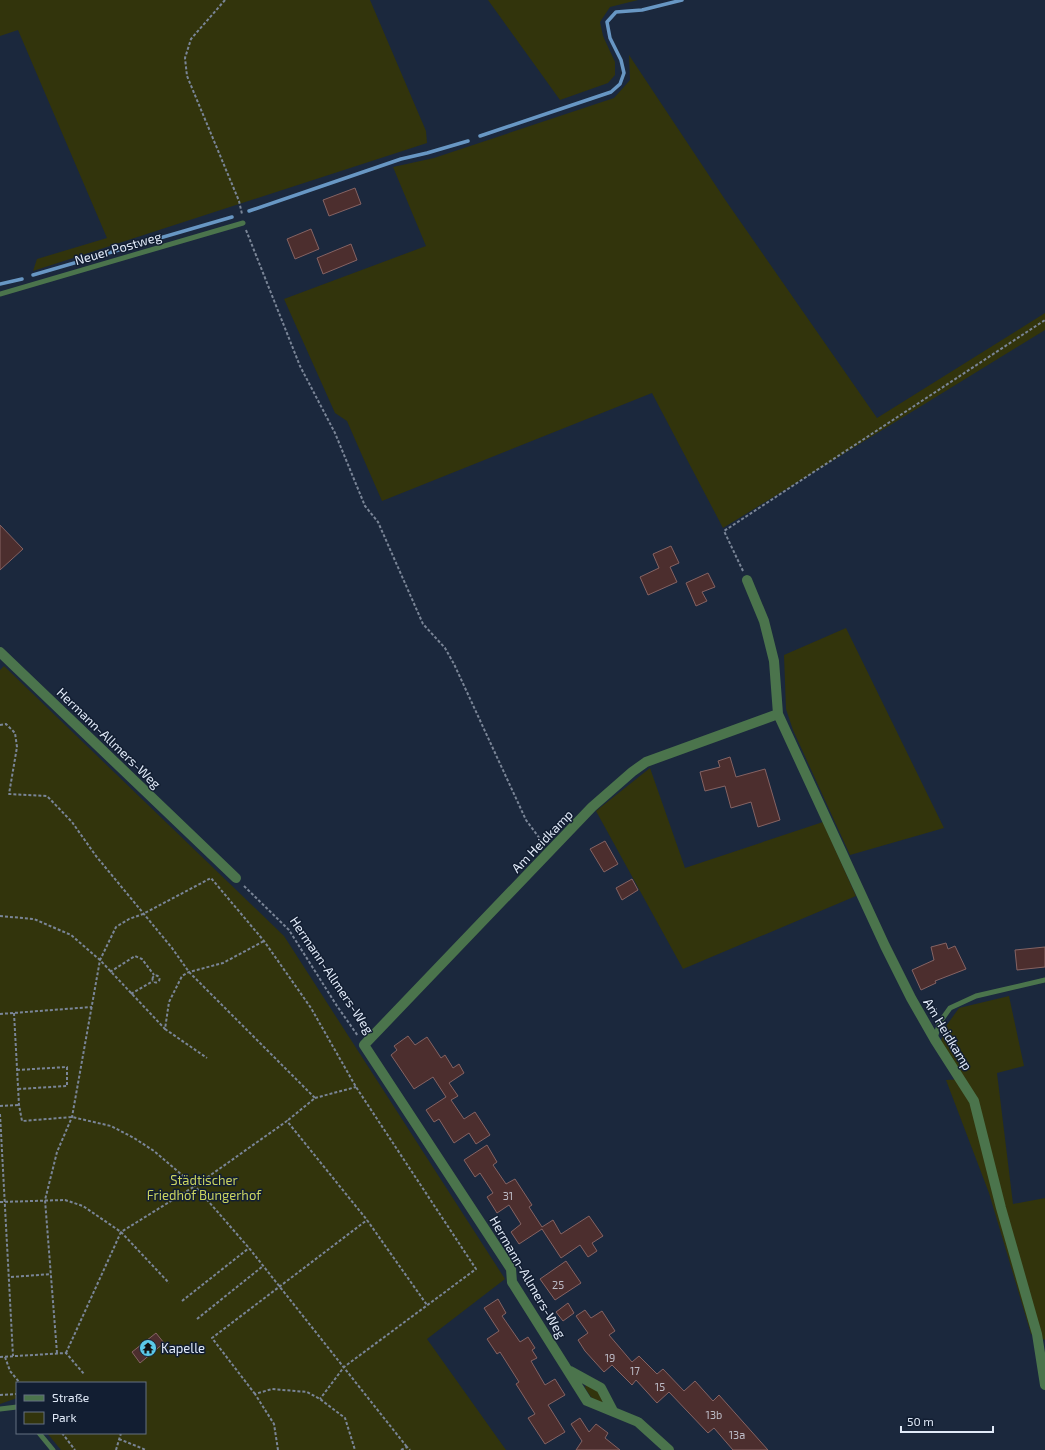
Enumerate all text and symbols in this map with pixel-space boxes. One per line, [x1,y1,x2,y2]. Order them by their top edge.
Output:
street label: Neuer Postweg [73,228,163,268]
street label: Hermann-Allmers-Weg [54,684,164,792]
street label: Am Heidkamp [508,806,576,876]
street label: Hermann-Allmers-Weg [287,913,377,1037]
street label: Am Heidkamp [920,995,976,1073]
park label: Städtischer Friedhof Bungerhof [147,1172,262,1203]
house number: 31 [503,1189,513,1202]
street label: Hermann-Allmers-Weg [486,1213,570,1341]
house number: 25 [552,1278,564,1291]
temple icon: Kapelle [138,1338,158,1358]
place label: Kapelle [161,1340,205,1356]
house number: 19 [605,1351,615,1364]
house number: 17 [630,1364,640,1377]
house number: 15 [655,1380,665,1393]
legend [16,1382,146,1434]
text: Straße [52,1390,89,1404]
house number: 13b [706,1408,722,1421]
scale bar [901,1408,993,1434]
text: Park [52,1410,77,1424]
text: 50 m [907,1414,934,1428]
house number: 13a [729,1428,745,1441]

